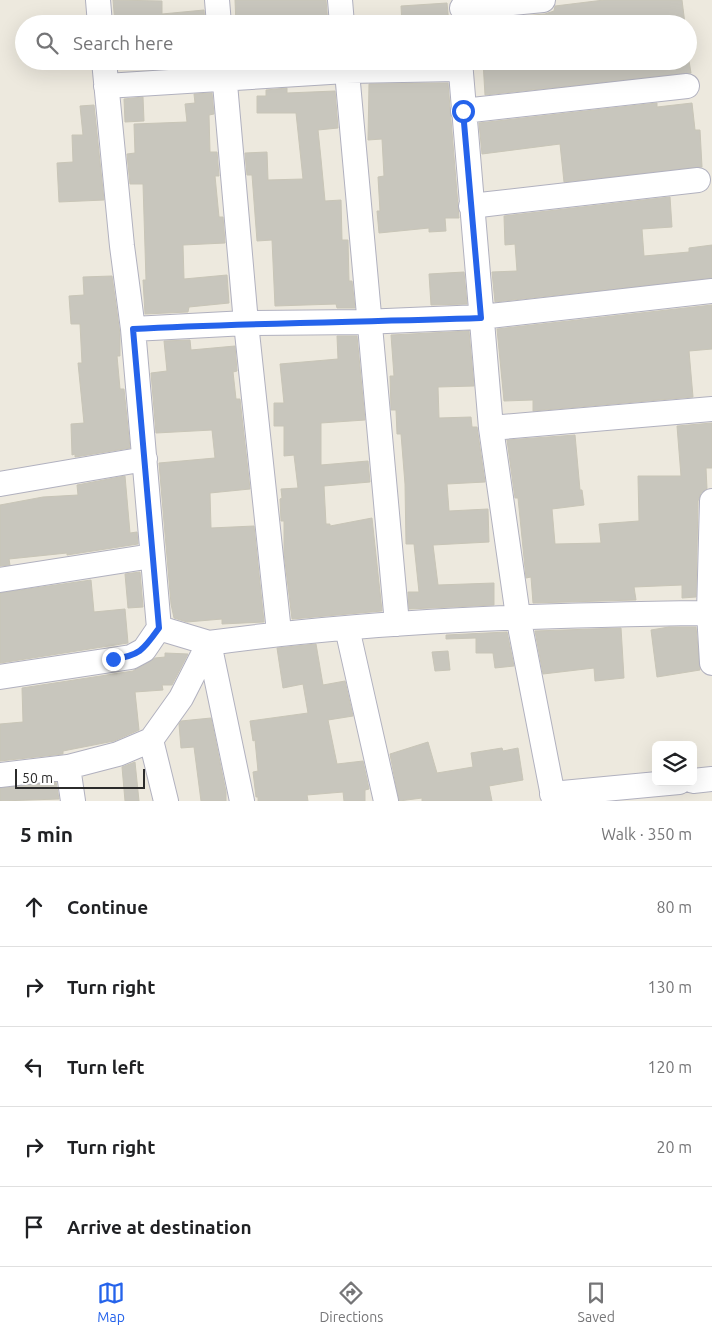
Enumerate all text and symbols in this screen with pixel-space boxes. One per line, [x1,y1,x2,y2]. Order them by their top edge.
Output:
search box [15,15,697,70]
icon: search [33,29,61,57]
text: Search here [73,32,173,54]
route start [452,100,475,123]
route end [102,648,125,671]
map controls [652,741,697,786]
button: layers [652,741,697,786]
scale bar [15,766,145,789]
text: 50 m [22,770,53,786]
text: 5 min [20,822,73,846]
text: Walk · 350 m [601,825,692,843]
icon: ahead [20,893,48,921]
text: Continue [67,896,148,918]
text: 80 m [656,898,692,916]
icon: right [20,973,48,1001]
text: Turn right [67,976,155,998]
text: 130 m [647,978,692,996]
icon: left [20,1053,48,1081]
text: Turn left [67,1056,145,1078]
text: 120 m [647,1058,692,1076]
icon: right [20,1133,48,1161]
text: Turn right [67,1136,155,1158]
text: 20 m [656,1138,692,1156]
icon: arrive [20,1213,48,1241]
text: Arrive at destination [67,1216,252,1238]
tab: Map [97,1279,125,1325]
tab: Directions [319,1279,383,1325]
tab: Saved [578,1279,615,1325]

